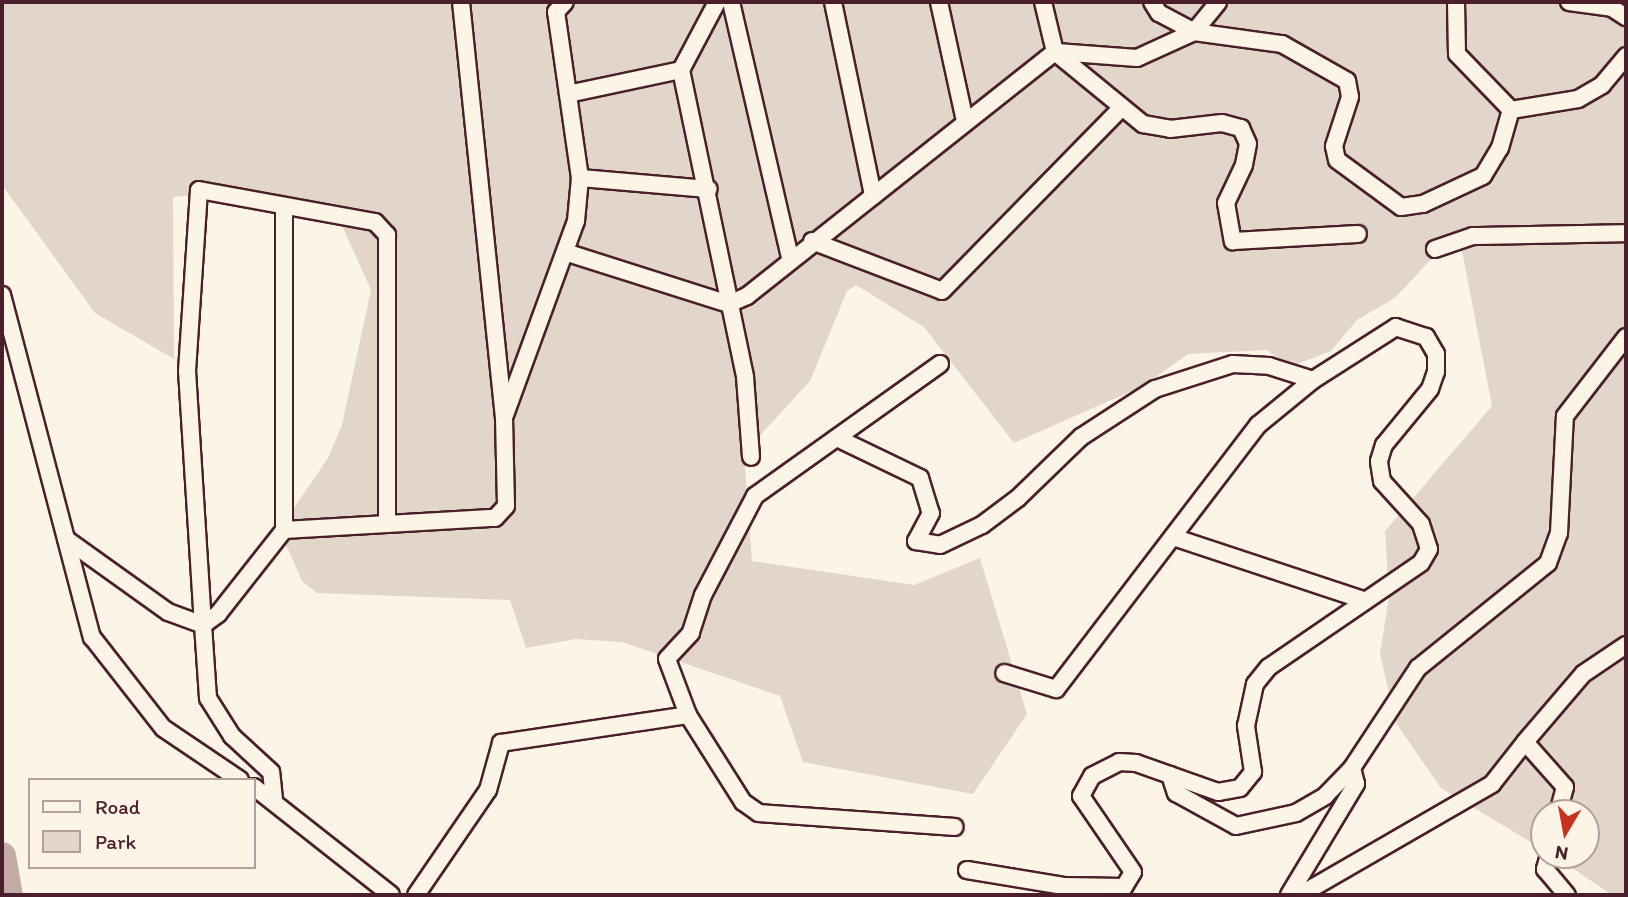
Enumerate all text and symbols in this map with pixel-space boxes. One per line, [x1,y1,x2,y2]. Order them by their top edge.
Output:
legend [28,778,256,869]
text: Road [95,794,140,819]
north arrow [1530,799,1600,869]
text: Park [95,829,136,854]
text: N [1553,841,1570,866]

